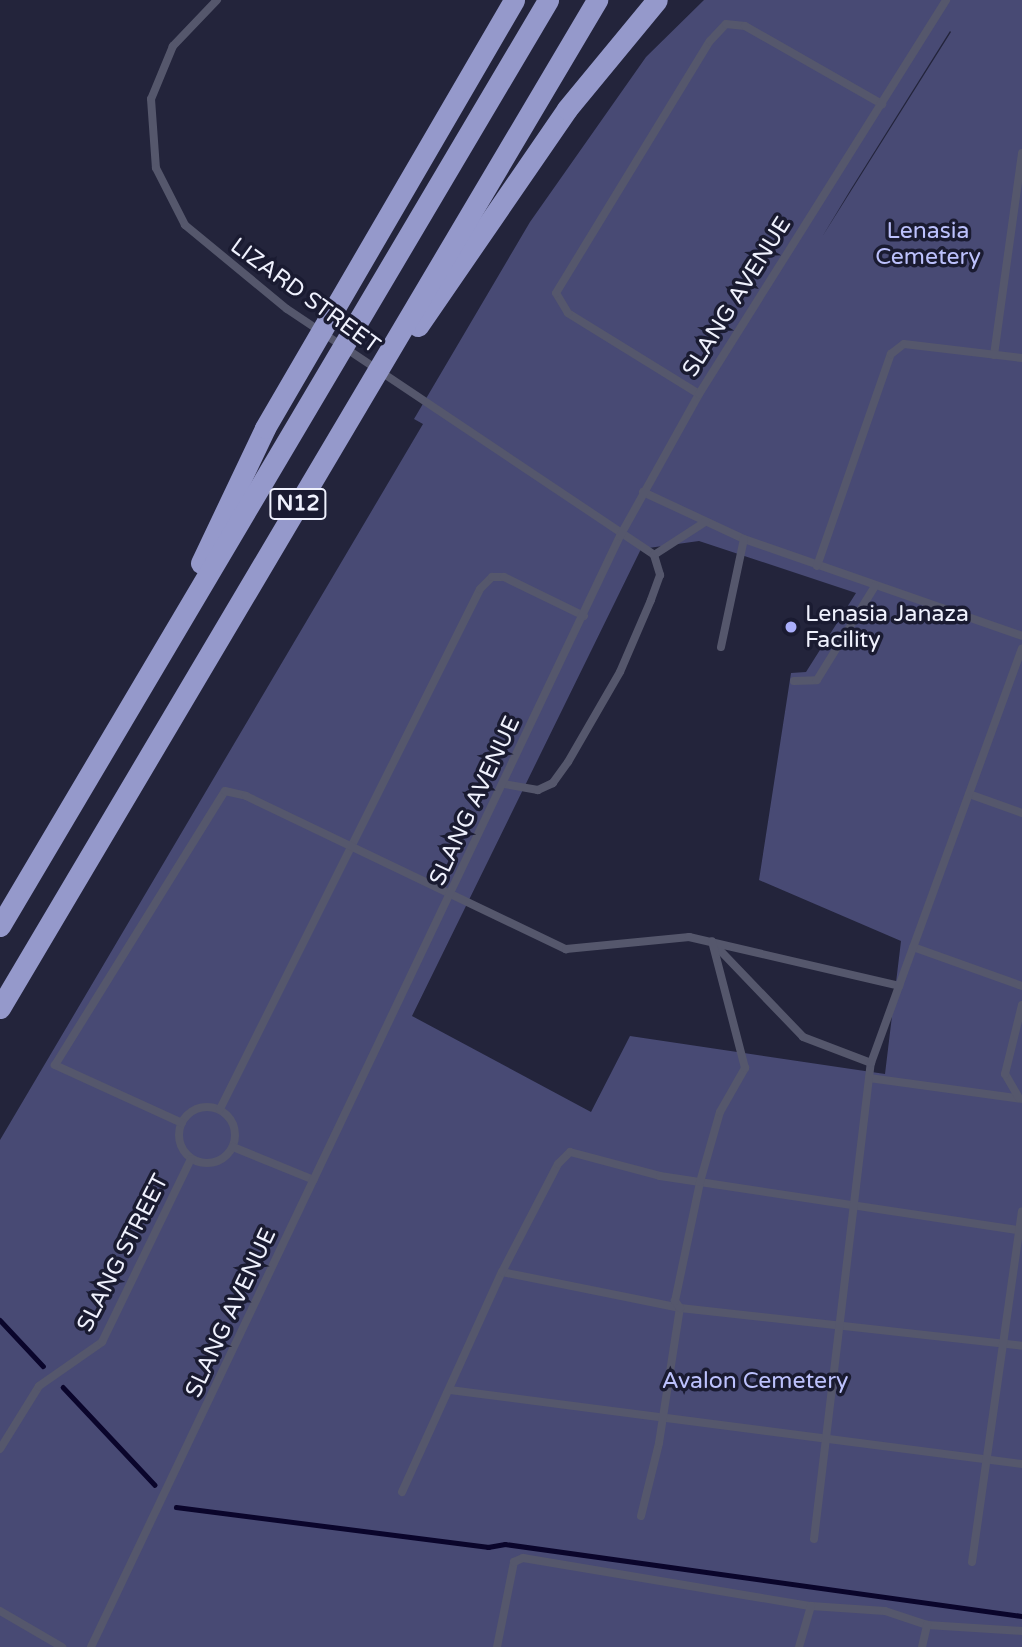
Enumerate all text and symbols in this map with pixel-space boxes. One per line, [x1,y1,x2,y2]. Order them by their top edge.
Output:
street label: SLANG AVENUE [677,212,797,382]
park label: Lenasia Cemetery [875,217,981,271]
street label: LIZARD STREET [225,232,385,360]
road number: N12 [268,486,328,522]
place label: Lenasia Janaza Facility [805,600,969,654]
marker: Lenasia Janaza Facility [783,619,799,635]
street label: SLANG AVENUE [424,712,526,890]
street label: SLANG STREET [71,1170,175,1336]
street label: SLANG AVENUE [180,1224,282,1402]
park label: Avalon Cemetery [662,1367,848,1395]

